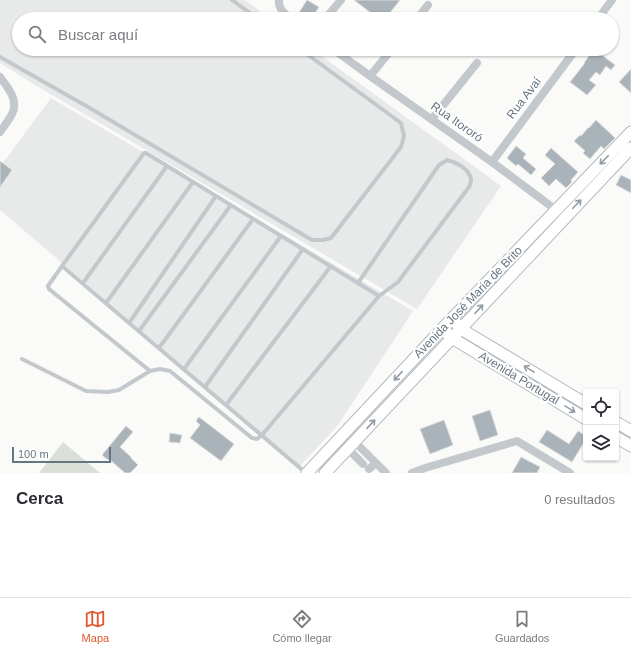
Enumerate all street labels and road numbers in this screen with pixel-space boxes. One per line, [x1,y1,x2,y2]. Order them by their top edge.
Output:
street label: Rua Avaí [504,74,545,122]
street label: Rua Itororó [428,99,486,145]
street label: Avenida José Maria de Brito [411,243,525,361]
street label: Avenida Portugal [476,349,562,407]

